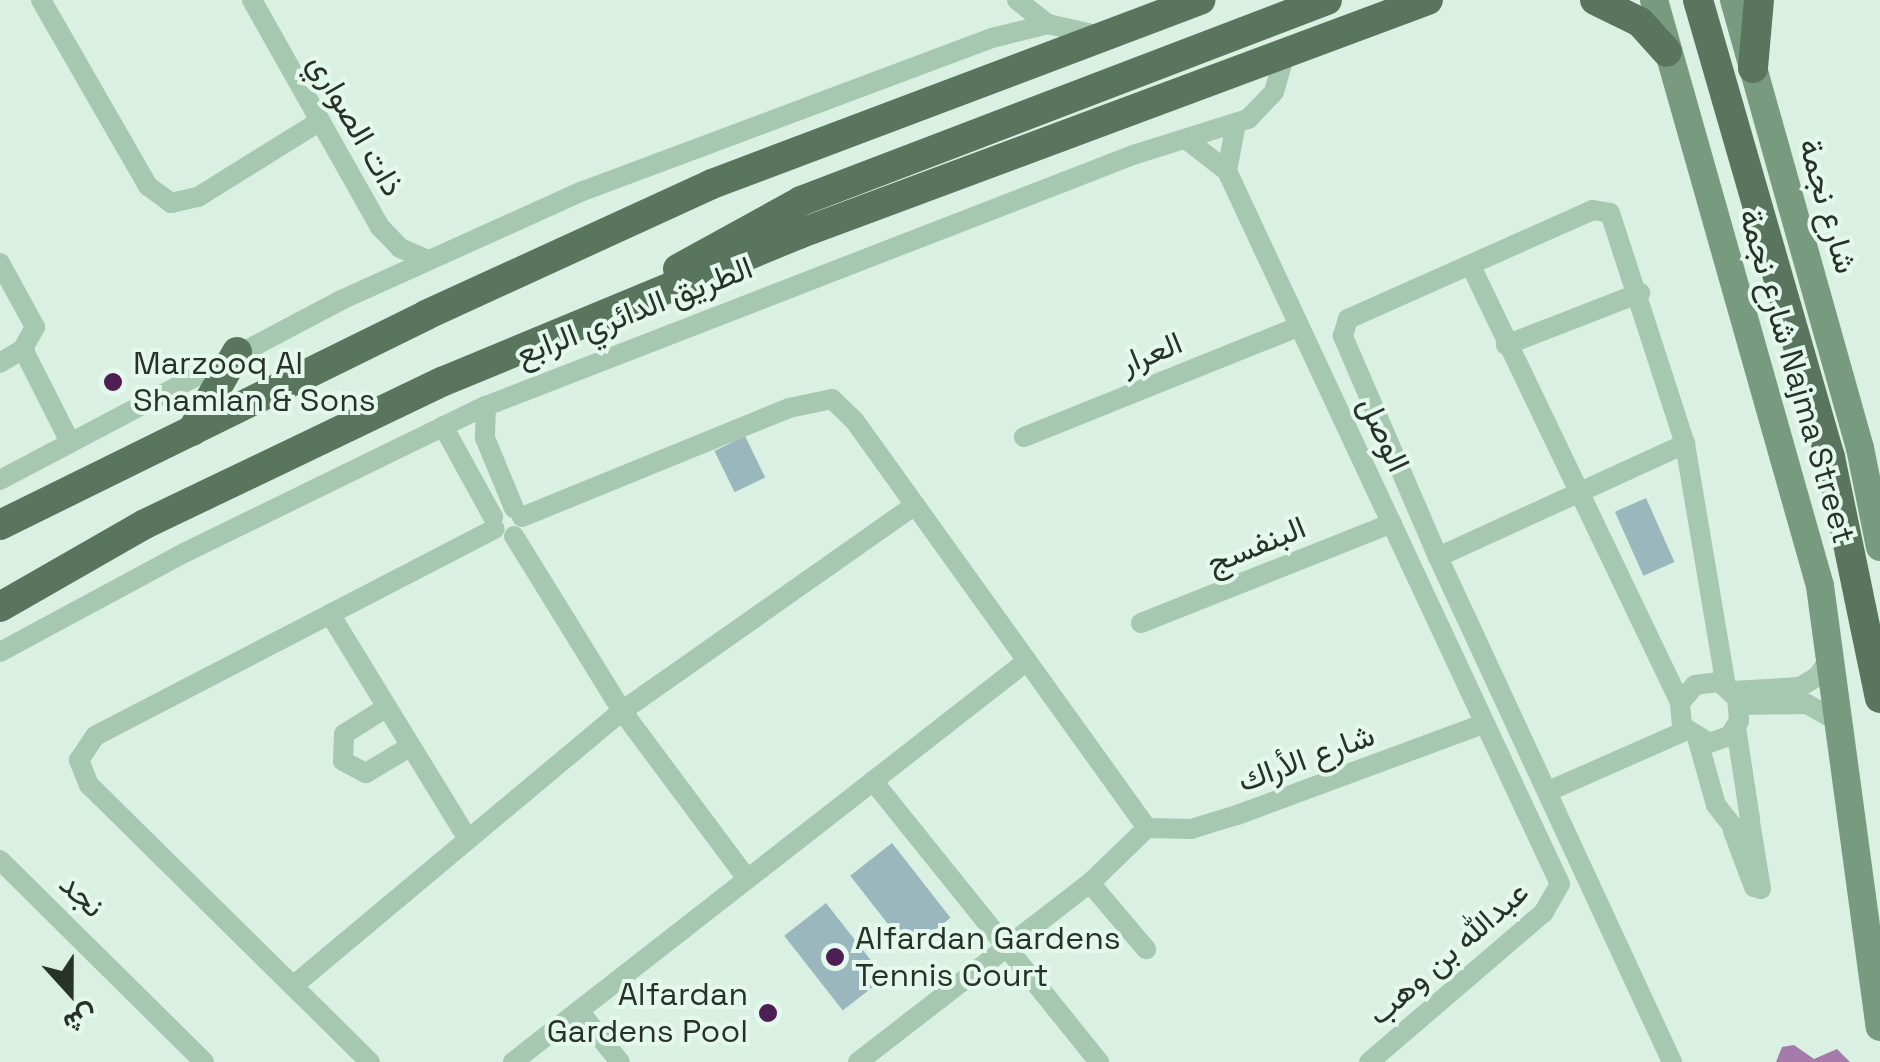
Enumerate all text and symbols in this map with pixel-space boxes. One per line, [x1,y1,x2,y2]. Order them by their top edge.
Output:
street label: ذات الصواري [300,47,412,203]
street label: شارع نجمة [1790,134,1866,278]
street label: شارع نجمة Najma Street [1731,204,1863,548]
street label: الطريق الدائري الرابع [510,248,758,374]
street label: العرار [1114,323,1188,383]
place label: Marzooq Al Shamlan & Sons [133,345,376,420]
marker: Marzooq Al Shamlan & Sons [102,371,124,393]
street label: الوصل [1350,390,1418,478]
street label: البنفسج [1201,508,1311,582]
street label: شارع الأراك [1232,716,1380,800]
street label: نجد [51,865,113,925]
street label: عبدالله بن وهب [1360,873,1536,1033]
place label: Alfardan Gardens Tennis Court [855,920,1121,995]
north arrow [20,942,120,1042]
marker: Alfardan Gardens Tennis Court [824,946,846,968]
place label: Alfardan Gardens Pool [547,976,748,1051]
text: ش [59,997,103,1043]
marker: Alfardan Gardens Pool [757,1002,779,1024]

